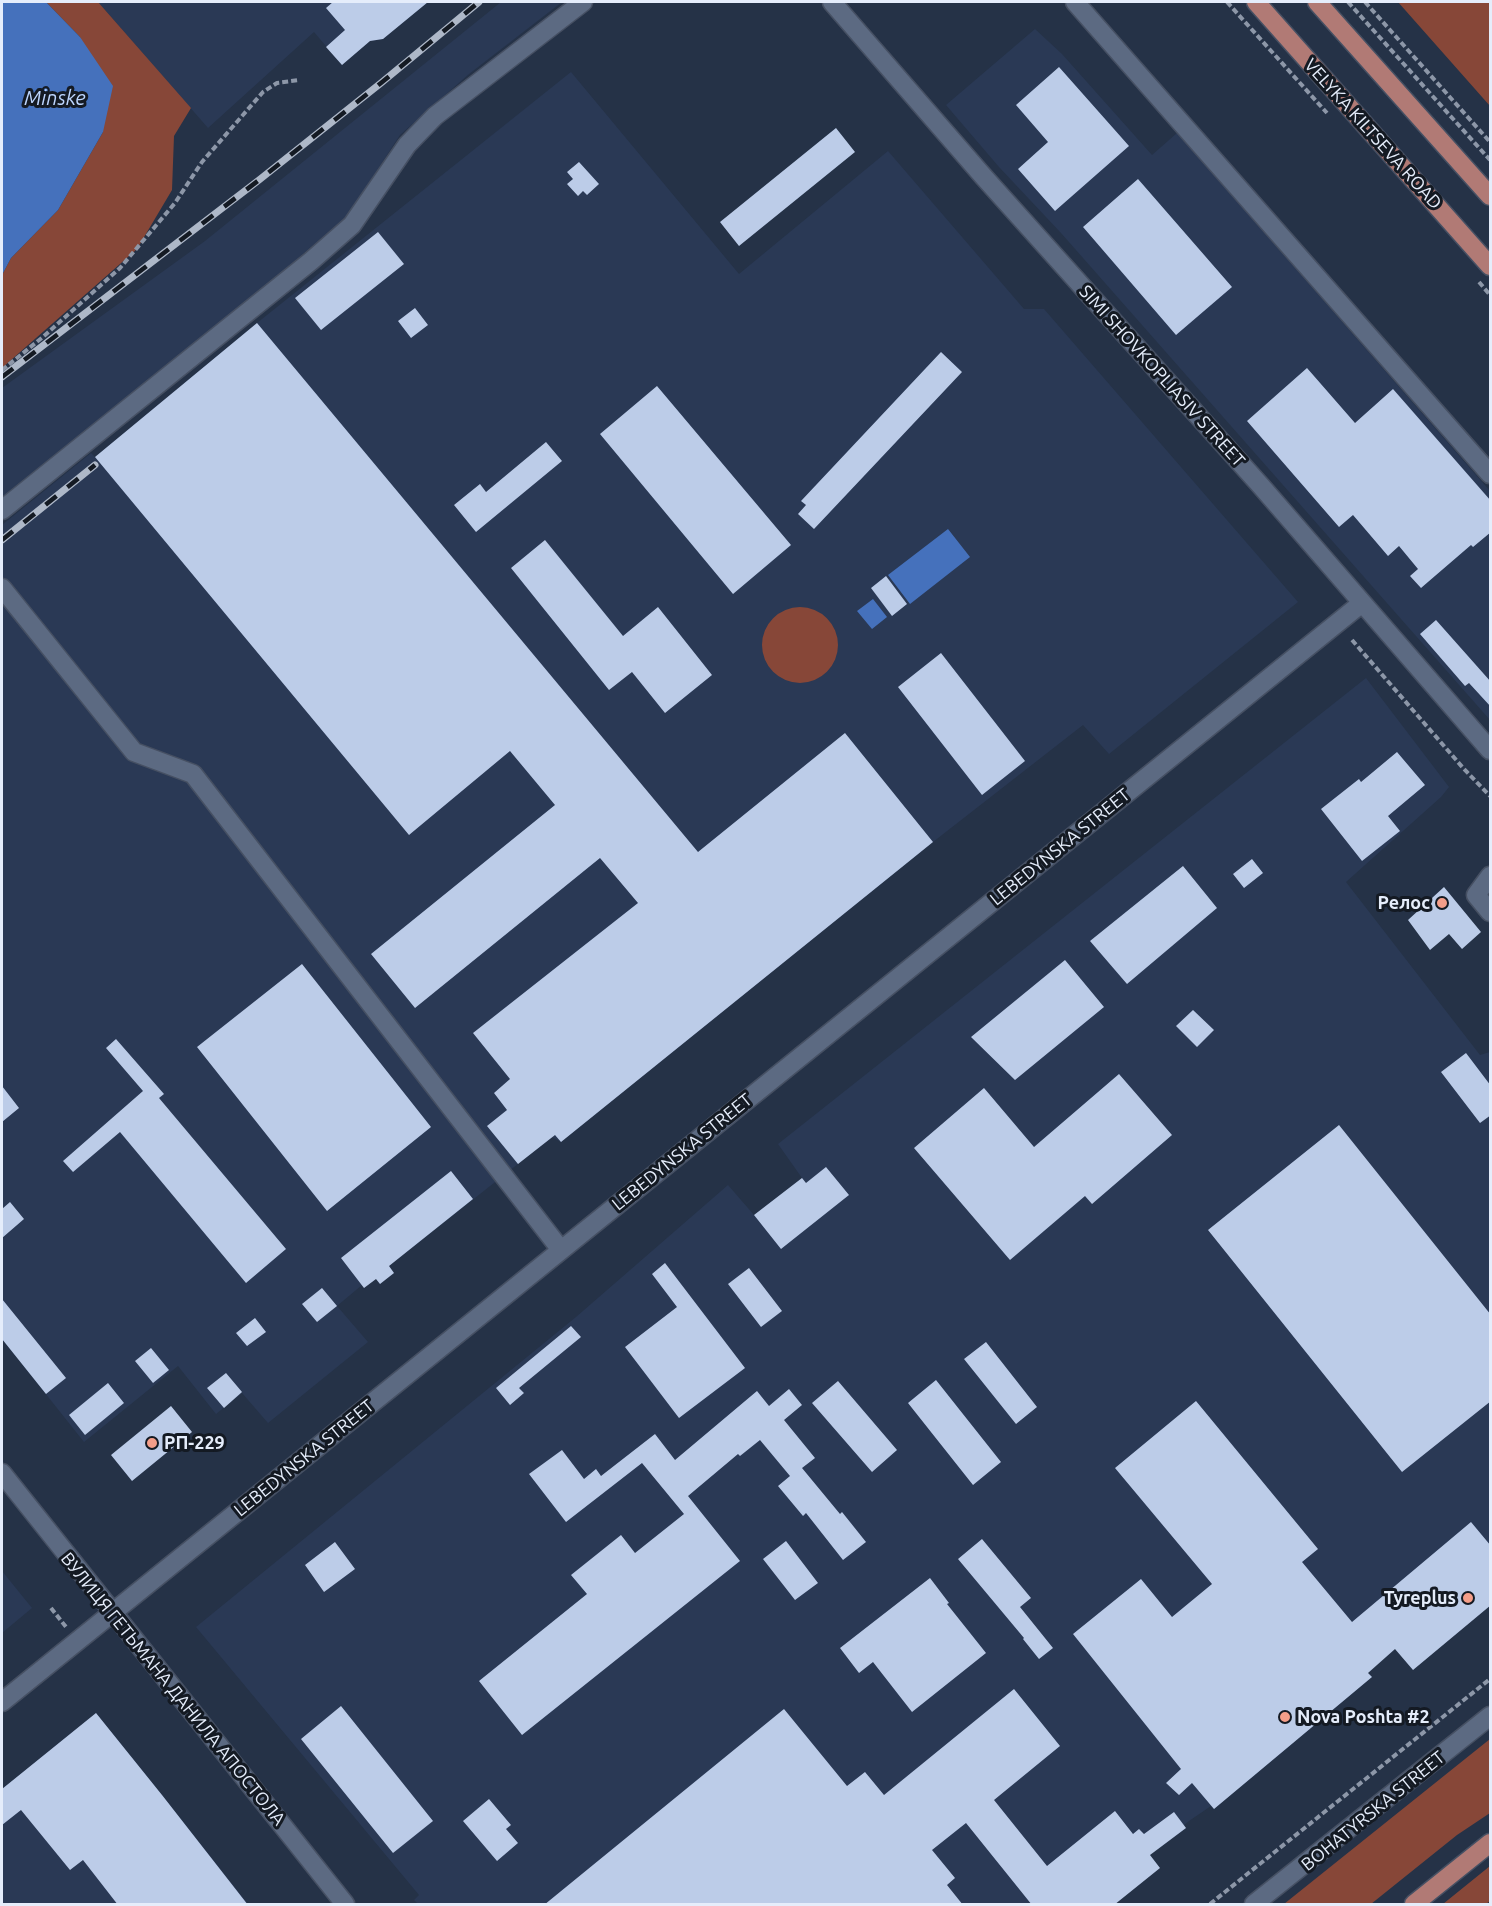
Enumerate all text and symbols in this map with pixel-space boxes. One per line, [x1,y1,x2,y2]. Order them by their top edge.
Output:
street label: VELYKA KILTSEVA ROAD [1300,54,1446,214]
water label: Minske [24,86,86,110]
street label: SIMI SHOVKOPLIASIV STREET [1075,281,1249,471]
street label: LEBEDYNSKA STREET [986,784,1134,910]
place label: Релос [1378,892,1430,914]
marker: Релос [1435,896,1449,910]
street label: LEBEDYNSKA STREET [608,1089,756,1215]
street label: LEBEDYNSKA STREET [230,1395,378,1521]
place label: РП-229 [164,1432,225,1454]
marker: РП-229 [145,1436,159,1450]
street label: ВУЛИЦЯ ГЕТЬМАНА ДАНИЛА АПОСТОЛА [56,1548,290,1830]
place label: Tyreplus [1384,1587,1456,1609]
marker: Tyreplus [1461,1591,1475,1605]
place label: Nova Poshta #2 [1297,1706,1430,1728]
marker: Nova Poshta #2 [1278,1710,1292,1724]
street label: BOHATYRSKA STREET [1297,1746,1449,1876]

